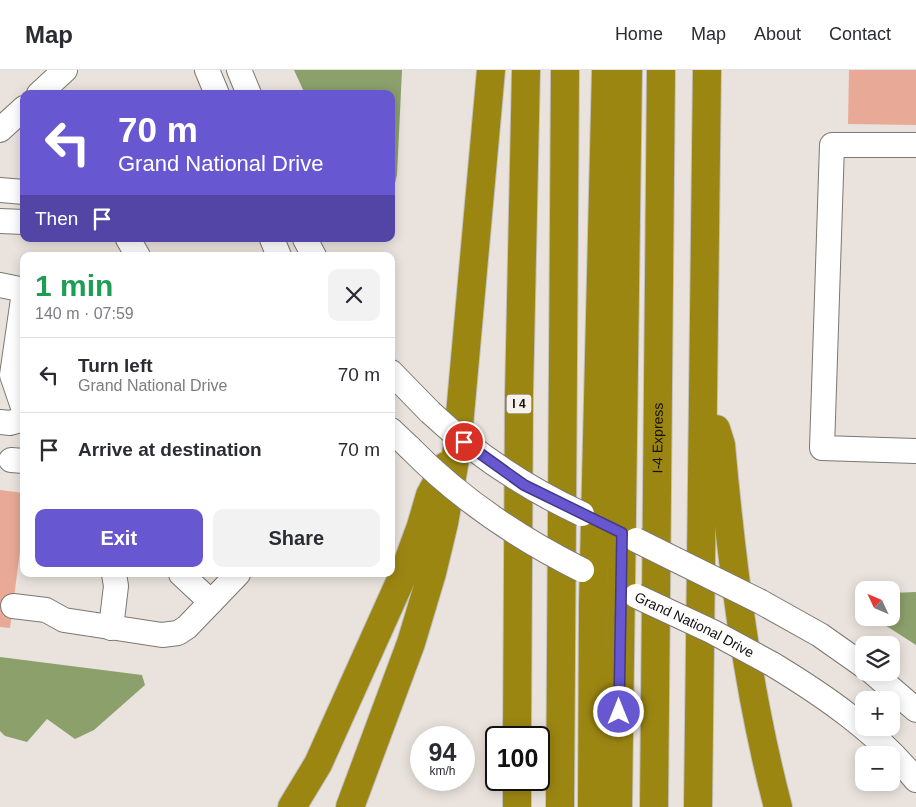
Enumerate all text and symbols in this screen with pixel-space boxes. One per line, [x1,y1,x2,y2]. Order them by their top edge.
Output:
text: Map [25,21,73,48]
text: Home [615,24,663,44]
text: Map [691,24,726,44]
text: About [754,24,801,44]
text: Contact [829,24,891,44]
icon: left [35,110,100,175]
text: 70 m [118,110,198,149]
text: Grand National Drive [118,151,323,176]
icon: arrive [88,205,116,233]
text: Then [35,208,78,229]
text: 1 min [35,269,113,302]
button: close [328,269,380,321]
text: 140 m · 07:59 [35,305,134,322]
text: Turn left [78,355,153,376]
icon: left [35,361,63,389]
text: 70 m [338,364,380,385]
text: Grand National Drive [78,377,227,394]
road number: I 4 [506,394,532,414]
street label: I-4 Express [649,403,666,474]
pin [443,421,485,463]
icon: arrive [450,428,478,456]
icon: arrive [35,436,63,464]
text: Arrive at destination [78,439,262,460]
text: 70 m [338,439,380,460]
button: Exit [35,509,203,567]
button: Share [213,509,380,567]
north arrow [855,581,900,626]
map controls [855,581,900,791]
street label: Grand National Drive [632,589,757,661]
button: layers [855,636,900,681]
position arrow [592,685,644,737]
button: + [855,691,900,736]
speed limit sign: 100 [485,726,550,791]
text: 94 [429,738,456,766]
button: − [855,746,900,791]
text: km/h [429,764,456,778]

